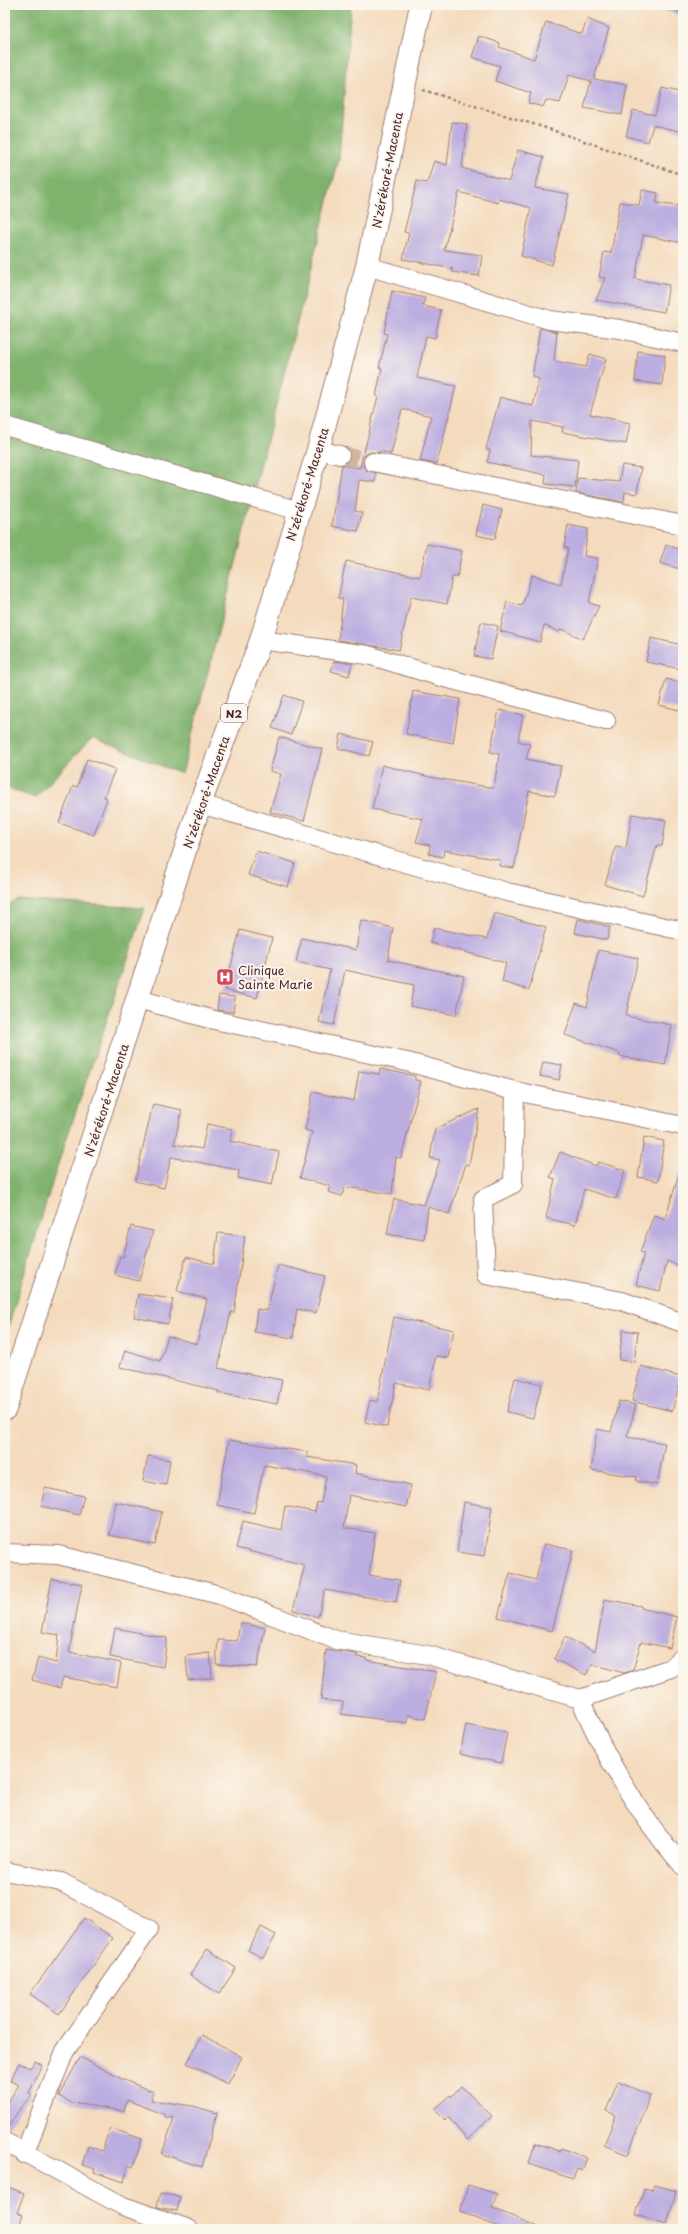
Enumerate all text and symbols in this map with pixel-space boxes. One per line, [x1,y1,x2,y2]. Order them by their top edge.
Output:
street label: N'zérékoré-Macenta [367,110,407,230]
street label: N'zérékoré-Macenta [281,424,333,543]
road number: N2 [221,704,247,722]
street label: N'zérékoré-Macenta [178,733,234,851]
place label: Clinique Sainte Marie [238,961,313,993]
hospital icon: Clinique Sainte Marie [215,967,235,987]
street label: N'zérékoré-Macenta [79,1041,133,1159]

